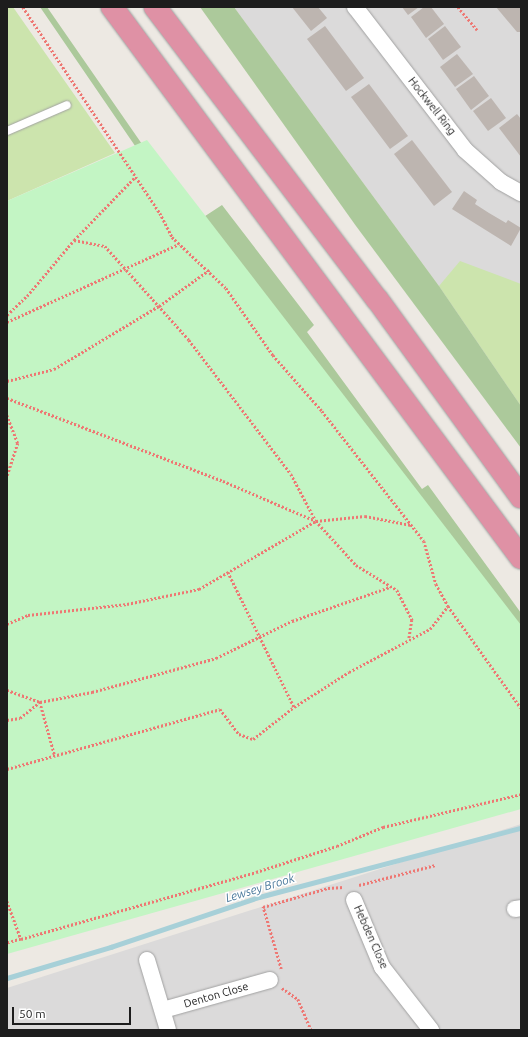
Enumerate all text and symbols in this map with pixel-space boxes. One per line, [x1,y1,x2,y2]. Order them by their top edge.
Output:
street label: Hockwell Ring [405,74,459,138]
water label: Lewsey Brook [224,871,296,905]
street label: Hebden Close [351,903,391,971]
street label: Denton Close [182,979,250,1011]
scale bar [14,999,133,1025]
text: 50 m [19,1007,46,1020]

